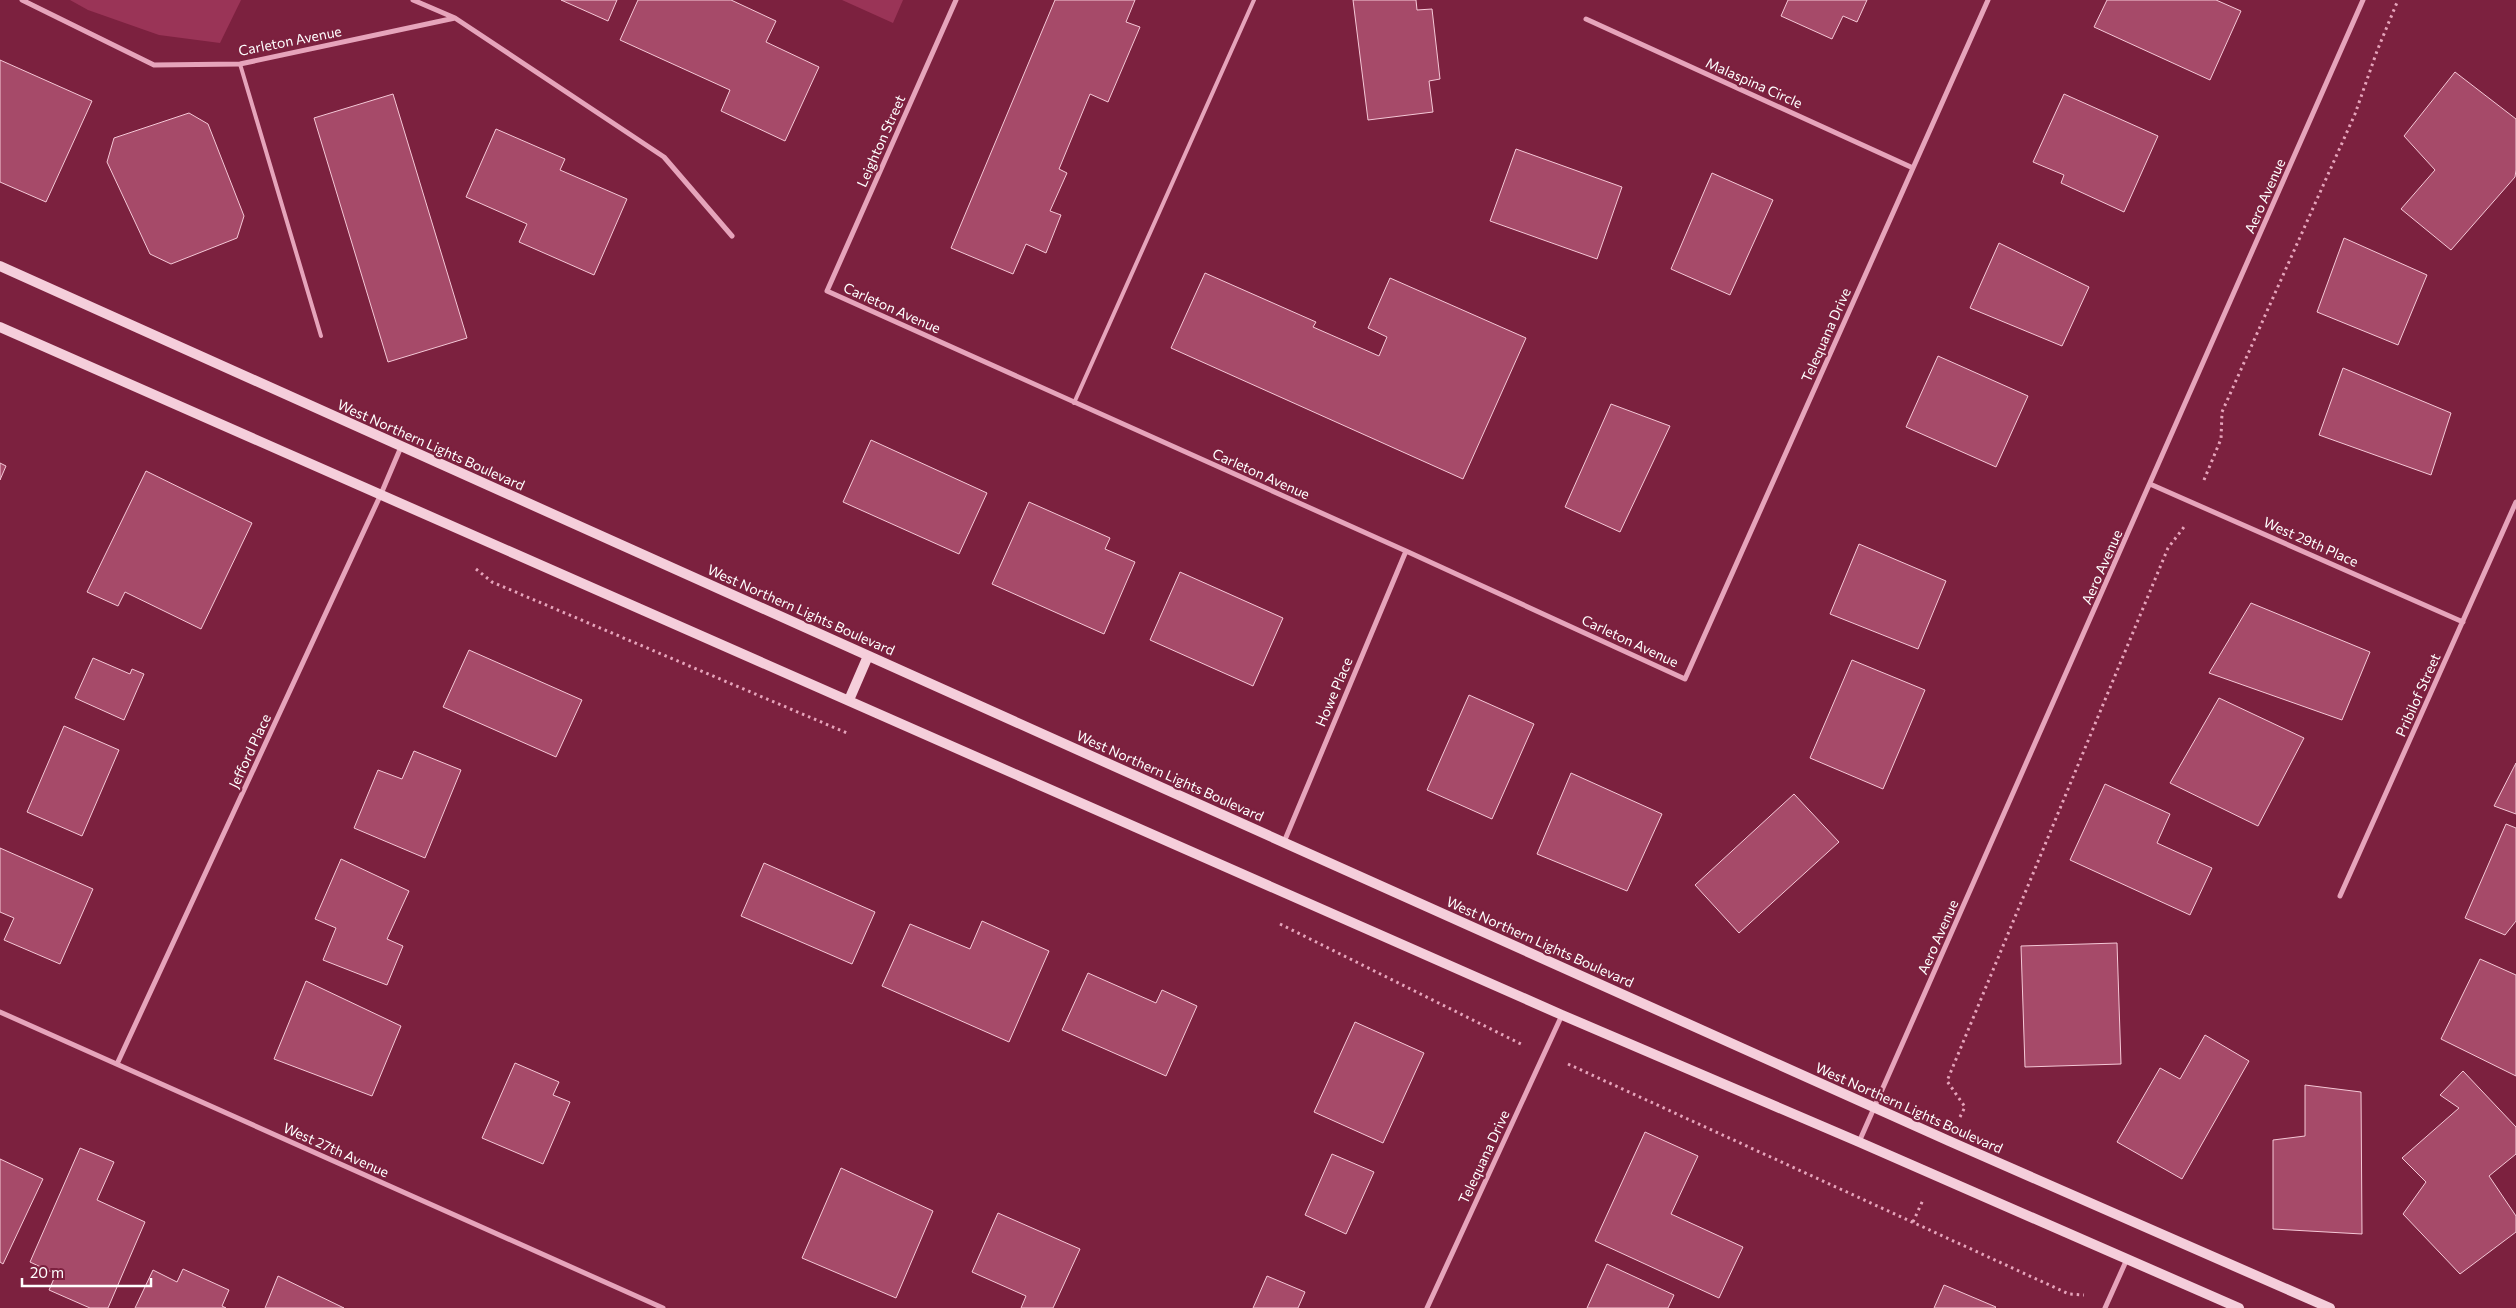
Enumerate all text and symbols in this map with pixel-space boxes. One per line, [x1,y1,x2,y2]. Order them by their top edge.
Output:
street label: Carleton Avenue [237,22,343,59]
street label: Malaspina Circle [1703,54,1805,111]
street label: Leighton Street [853,92,909,189]
street label: Aero Avenue [2241,156,2289,236]
street label: Carleton Avenue [841,278,944,337]
street label: Telequana Drive [1797,285,1854,385]
street label: West Northern Lights Boulevard [335,395,527,494]
street label: Carleton Avenue [1210,444,1313,503]
street label: West 29th Place [2261,513,2361,570]
street label: Aero Avenue [2078,527,2126,607]
street label: West Northern Lights Boulevard [705,560,897,659]
street label: Carleton Avenue [1579,611,1681,670]
street label: Pribilof Street [2392,650,2444,739]
street label: Howe Place [1311,655,1356,729]
street label: Jefford Place [225,711,274,791]
street label: West Northern Lights Boulevard [1074,726,1266,825]
street label: West Northern Lights Boulevard [1444,892,1636,991]
street label: Aero Avenue [1914,897,1962,977]
street label: West Northern Lights Boulevard [1813,1058,2005,1157]
street label: Telequana Drive [1454,1107,1513,1206]
street label: West 27th Avenue [281,1119,392,1180]
scale bar [22,1256,151,1288]
text: 20 m [30,1263,64,1281]

